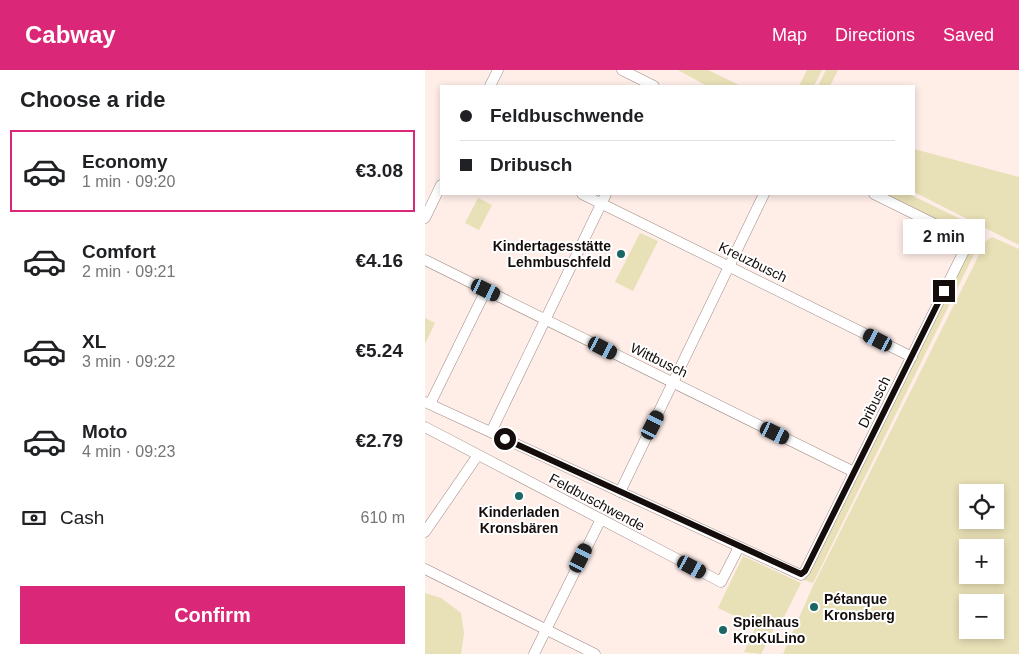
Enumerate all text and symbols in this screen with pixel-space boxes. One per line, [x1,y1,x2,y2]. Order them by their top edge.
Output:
text: Cabway [25,21,116,48]
text: Map [772,25,807,45]
text: Directions [835,25,915,45]
text: Saved [943,25,994,45]
text: Choose a ride [20,87,165,112]
text: Feldbuschwende [490,105,644,126]
icon: car [22,149,67,194]
text: Economy [82,151,168,172]
text: Dribusch [490,154,572,175]
text: €3.08 [355,160,403,181]
text: 1 min · 09:20 [82,173,175,190]
callout: 2 min [903,218,985,254]
text: 2 min [923,228,965,245]
place label: Kindertagesstätte Lehmbuschfeld [493,238,611,270]
icon: car [22,239,67,284]
street label: Kreuzbusch [716,239,790,285]
text: Comfort [82,241,156,262]
marker: Kindertagesstätte Lehmbuschfeld [615,248,627,260]
text: €4.16 [355,250,403,271]
text: 2 min · 09:21 [82,263,175,280]
car [469,277,502,303]
route end [933,280,955,302]
car [861,327,894,353]
icon: car [22,329,67,374]
text: XL [82,331,106,352]
car [586,335,619,361]
street label: Wittbusch [628,339,690,381]
text: €5.24 [355,340,403,361]
text: 3 min · 09:22 [82,353,175,370]
street label: Dribusch [855,374,893,430]
car [639,408,666,442]
icon: car [22,419,67,464]
car [758,420,791,446]
text: Moto [82,421,127,442]
route start [494,428,516,450]
text: €2.79 [355,430,403,451]
text: 4 min · 09:23 [82,443,175,460]
street label: Feldbuschwende [547,470,648,534]
map controls [959,484,1004,639]
button: locate [959,484,1004,529]
marker: Kinderladen Kronsbären [513,490,525,502]
icon: cash [20,504,48,532]
place label: Kinderladen Kronsbären [479,504,559,536]
text: Cash [60,507,104,528]
text: 610 m [361,509,405,526]
button: + [959,539,1004,584]
car [567,541,594,575]
car [675,553,708,581]
button: Confirm [20,586,405,644]
place label: Pétanque Kronsberg [824,591,895,623]
button: − [959,594,1004,639]
marker: Pétanque Kronsberg [808,601,820,613]
place label: Spielhaus KroKuLino [733,614,805,646]
marker: Spielhaus KroKuLino [717,624,729,636]

